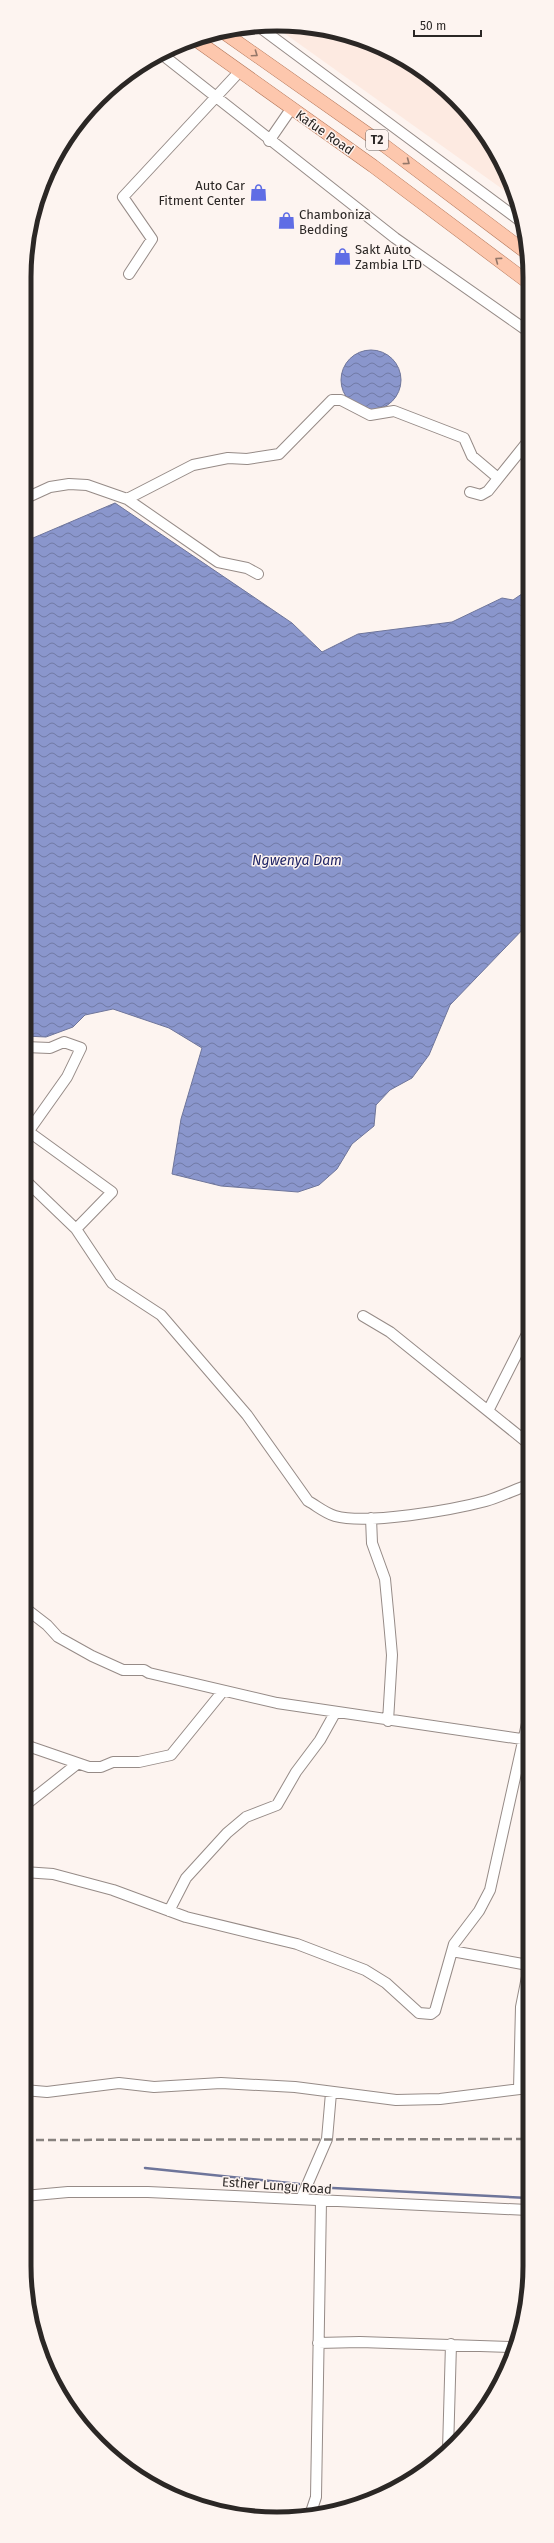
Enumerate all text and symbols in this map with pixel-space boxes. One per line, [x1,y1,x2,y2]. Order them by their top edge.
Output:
scale bar [414,12,481,38]
text: 50 m [420,19,446,33]
one-way arrow [251,49,258,57]
street label: Kafue Road [293,107,356,158]
road number: T2 [366,130,388,150]
one-way arrow [402,157,409,164]
place label: Auto Car Fitment Center [158,178,245,208]
shop icon: Auto Car Fitment Center [248,182,268,202]
place label: Chamboniza Bedding [299,207,371,237]
shop icon: Chamboniza Bedding [276,211,296,231]
place label: Sakt Auto Zambia LTD [355,242,422,272]
shop icon: Sakt Auto Zambia LTD [332,246,352,266]
one-way arrow [495,257,502,265]
water label: Ngwenya Dam [252,852,342,869]
street label: Esther Lungu Road [222,2174,332,2197]

